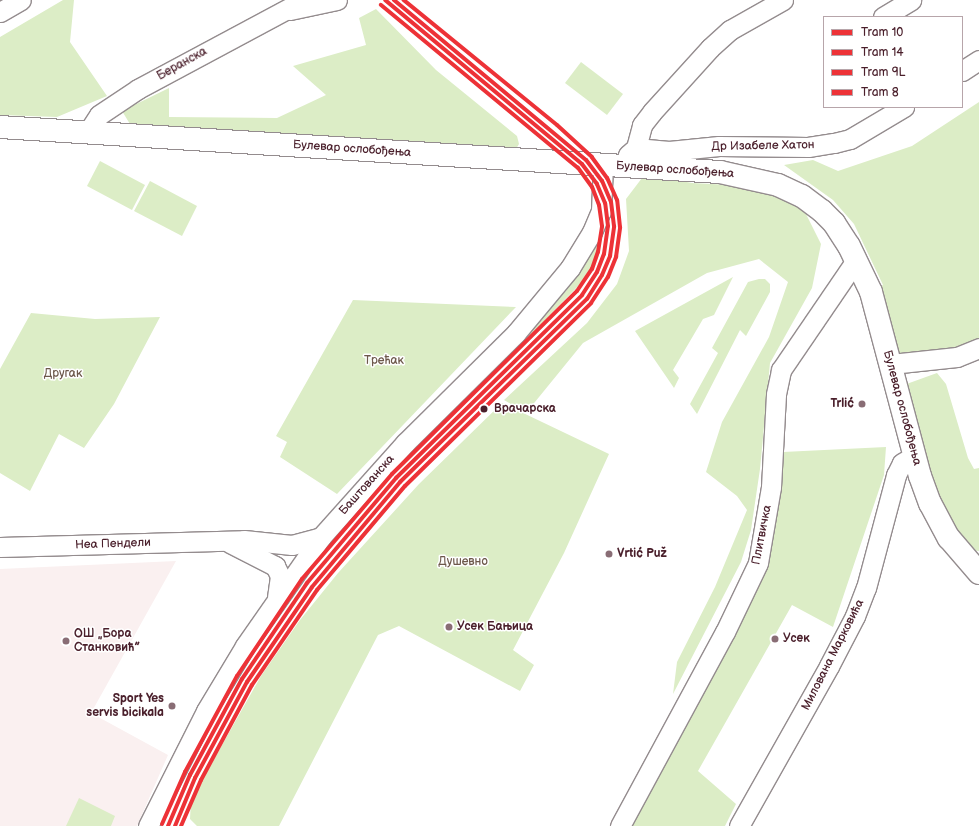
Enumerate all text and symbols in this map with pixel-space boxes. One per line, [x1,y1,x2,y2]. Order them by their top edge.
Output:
legend [823,16,963,108]
text: Tram 10 [861,25,903,40]
street label: Беранска [155,44,209,84]
text: Tram 14 [861,45,904,60]
text: Tram 9L [861,65,906,80]
text: Tram 8 [861,85,899,100]
street label: Булевар ослобођења [292,138,412,160]
street label: Др Изабеле Хатон [711,138,815,154]
street label: Булевар ослобођења [615,159,735,181]
street label: Булевар ослобођења [880,349,924,467]
park label: Трећак [364,354,404,368]
park label: Другак [44,367,82,381]
place label: Trlić [831,397,854,411]
marker: Trlić [857,399,867,409]
marker: Врачарска [477,402,491,416]
place label: Врачарска [494,402,556,416]
street label: Баштованска [336,452,398,518]
street label: Плитвичка [749,504,775,566]
street label: Неа Пендели [75,535,151,553]
place label: Vrtić Puž [617,547,667,561]
marker: Vrtić Puž [604,549,614,559]
park label: Душевно [438,555,488,569]
street label: Милована Марковића [799,597,867,713]
place label: Усек Бањица [457,620,533,634]
marker: Усек Бањица [444,622,454,632]
place label: ОШ „Бора Станковић” [74,627,140,655]
place label: Усек [783,632,810,646]
marker: Усек [770,634,780,644]
marker: ОШ „Бора Станковић” [61,636,71,646]
place label: Sport Yes servis bicikala [86,692,164,720]
marker: Sport Yes servis bicikala [167,701,177,711]

